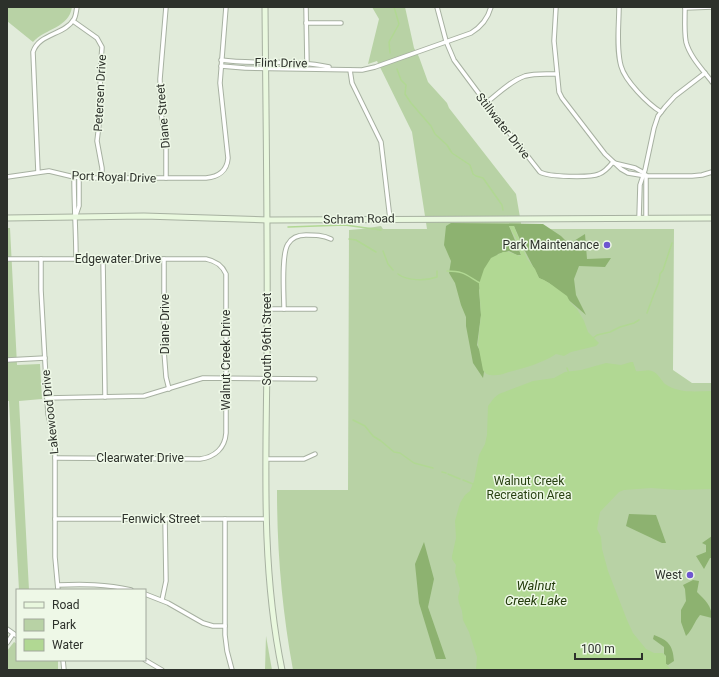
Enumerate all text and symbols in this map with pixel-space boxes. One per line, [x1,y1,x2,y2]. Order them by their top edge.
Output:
street label: Petersen Drive [91,54,109,132]
street label: Flint Drive [254,56,308,70]
street label: Diane Street [153,83,173,149]
street label: Stillwater Drive [473,90,533,162]
street label: Port Royal Drive [71,169,157,185]
street label: Schram Road [323,211,395,227]
place label: Park Maintenance [503,238,599,252]
marker: Park Maintenance [602,240,612,250]
street label: Edgewater Drive [75,252,161,266]
street label: South 96th Street [260,293,274,385]
street label: Diane Drive [158,294,172,354]
street label: Walnut Creek Drive [219,310,233,410]
street label: Lakewood Drive [39,369,61,455]
street label: Clearwater Drive [96,451,184,465]
park label: Walnut Creek Recreation Area [487,474,571,502]
street label: Fenwick Street [122,512,200,526]
place label: West [655,568,682,582]
marker: West [685,570,695,580]
water label: Walnut Creek Lake [505,578,567,608]
legend [16,589,146,661]
text: Road [52,598,80,612]
text: Park [52,618,77,632]
scale bar [575,635,642,661]
text: Water [52,638,83,652]
text: 100 m [581,642,615,656]

